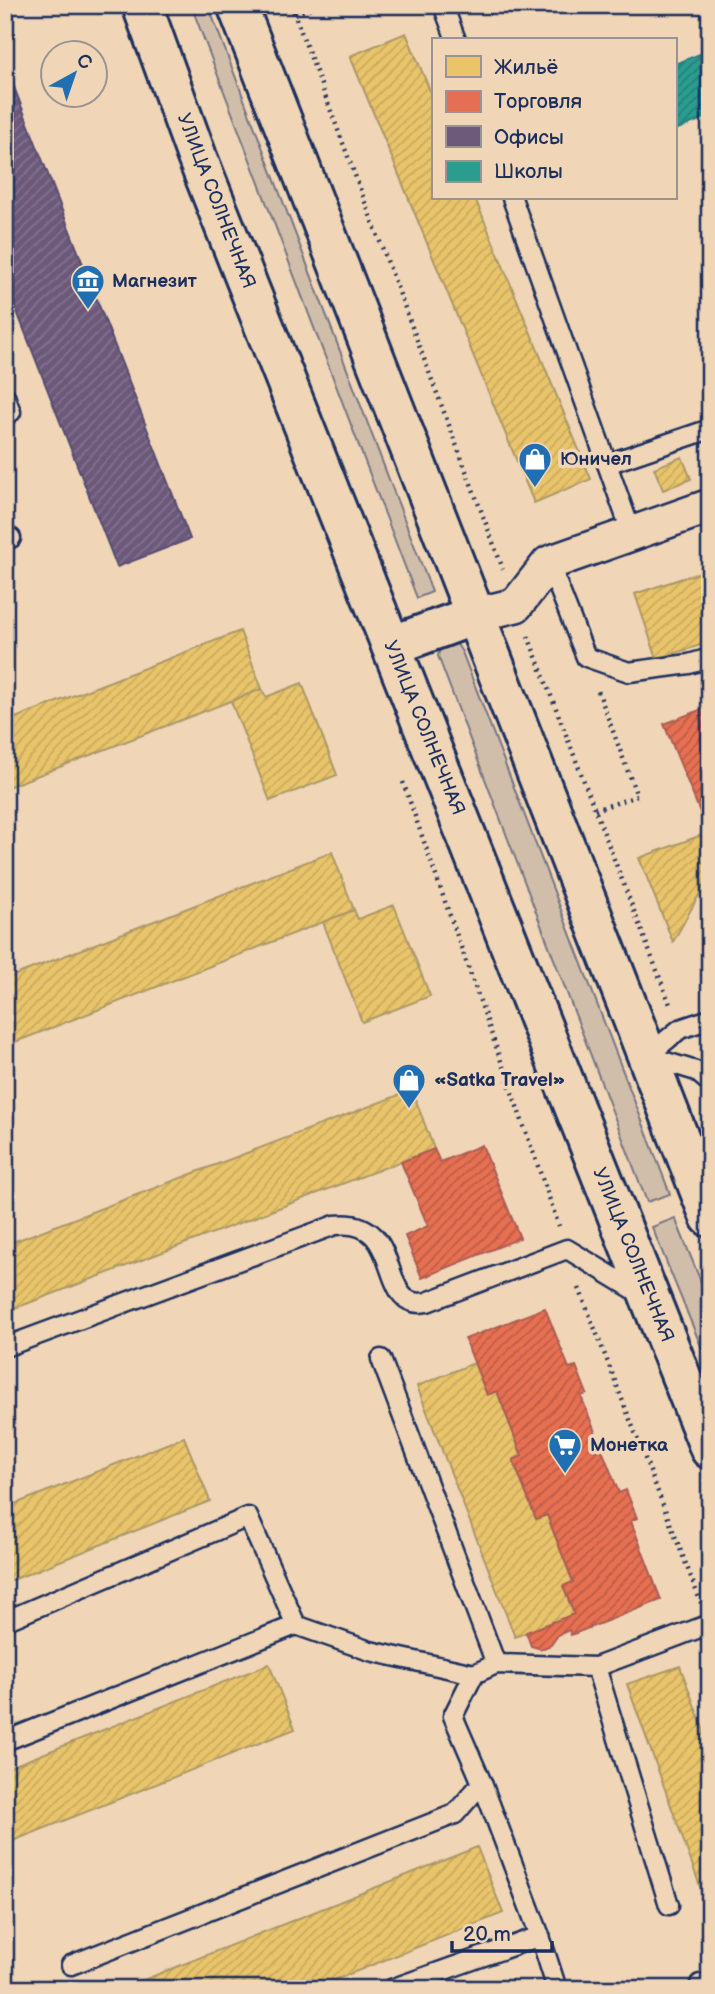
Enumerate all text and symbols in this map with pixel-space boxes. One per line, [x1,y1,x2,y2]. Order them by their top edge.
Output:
north arrow [38,38,108,108]
legend [432,38,676,200]
text: С [72,49,96,75]
text: Жильё [494,55,558,80]
text: Торговля [494,89,582,114]
street label: УЛИЦА СОЛНЕЧНАЯ [172,110,260,292]
text: Офисы [494,125,564,150]
text: Школы [494,159,563,184]
museum icon: Магнезит [69,262,107,311]
place label: Магнезит [112,270,197,293]
shop icon: Юничел [516,440,554,489]
place label: Юничел [560,448,632,471]
street label: УЛИЦА СОЛНЕЧНАЯ [378,637,470,819]
shop icon: «Satka Travel» [390,1061,428,1110]
place label: «Satka Travel» [434,1069,565,1092]
street label: УЛИЦА СОЛНЕЧНАЯ [587,1164,679,1346]
supermarket icon: Монетка [546,1426,584,1475]
place label: Монетка [590,1434,669,1457]
scale bar [452,1910,552,1954]
text: 20 m [463,1922,511,1947]

